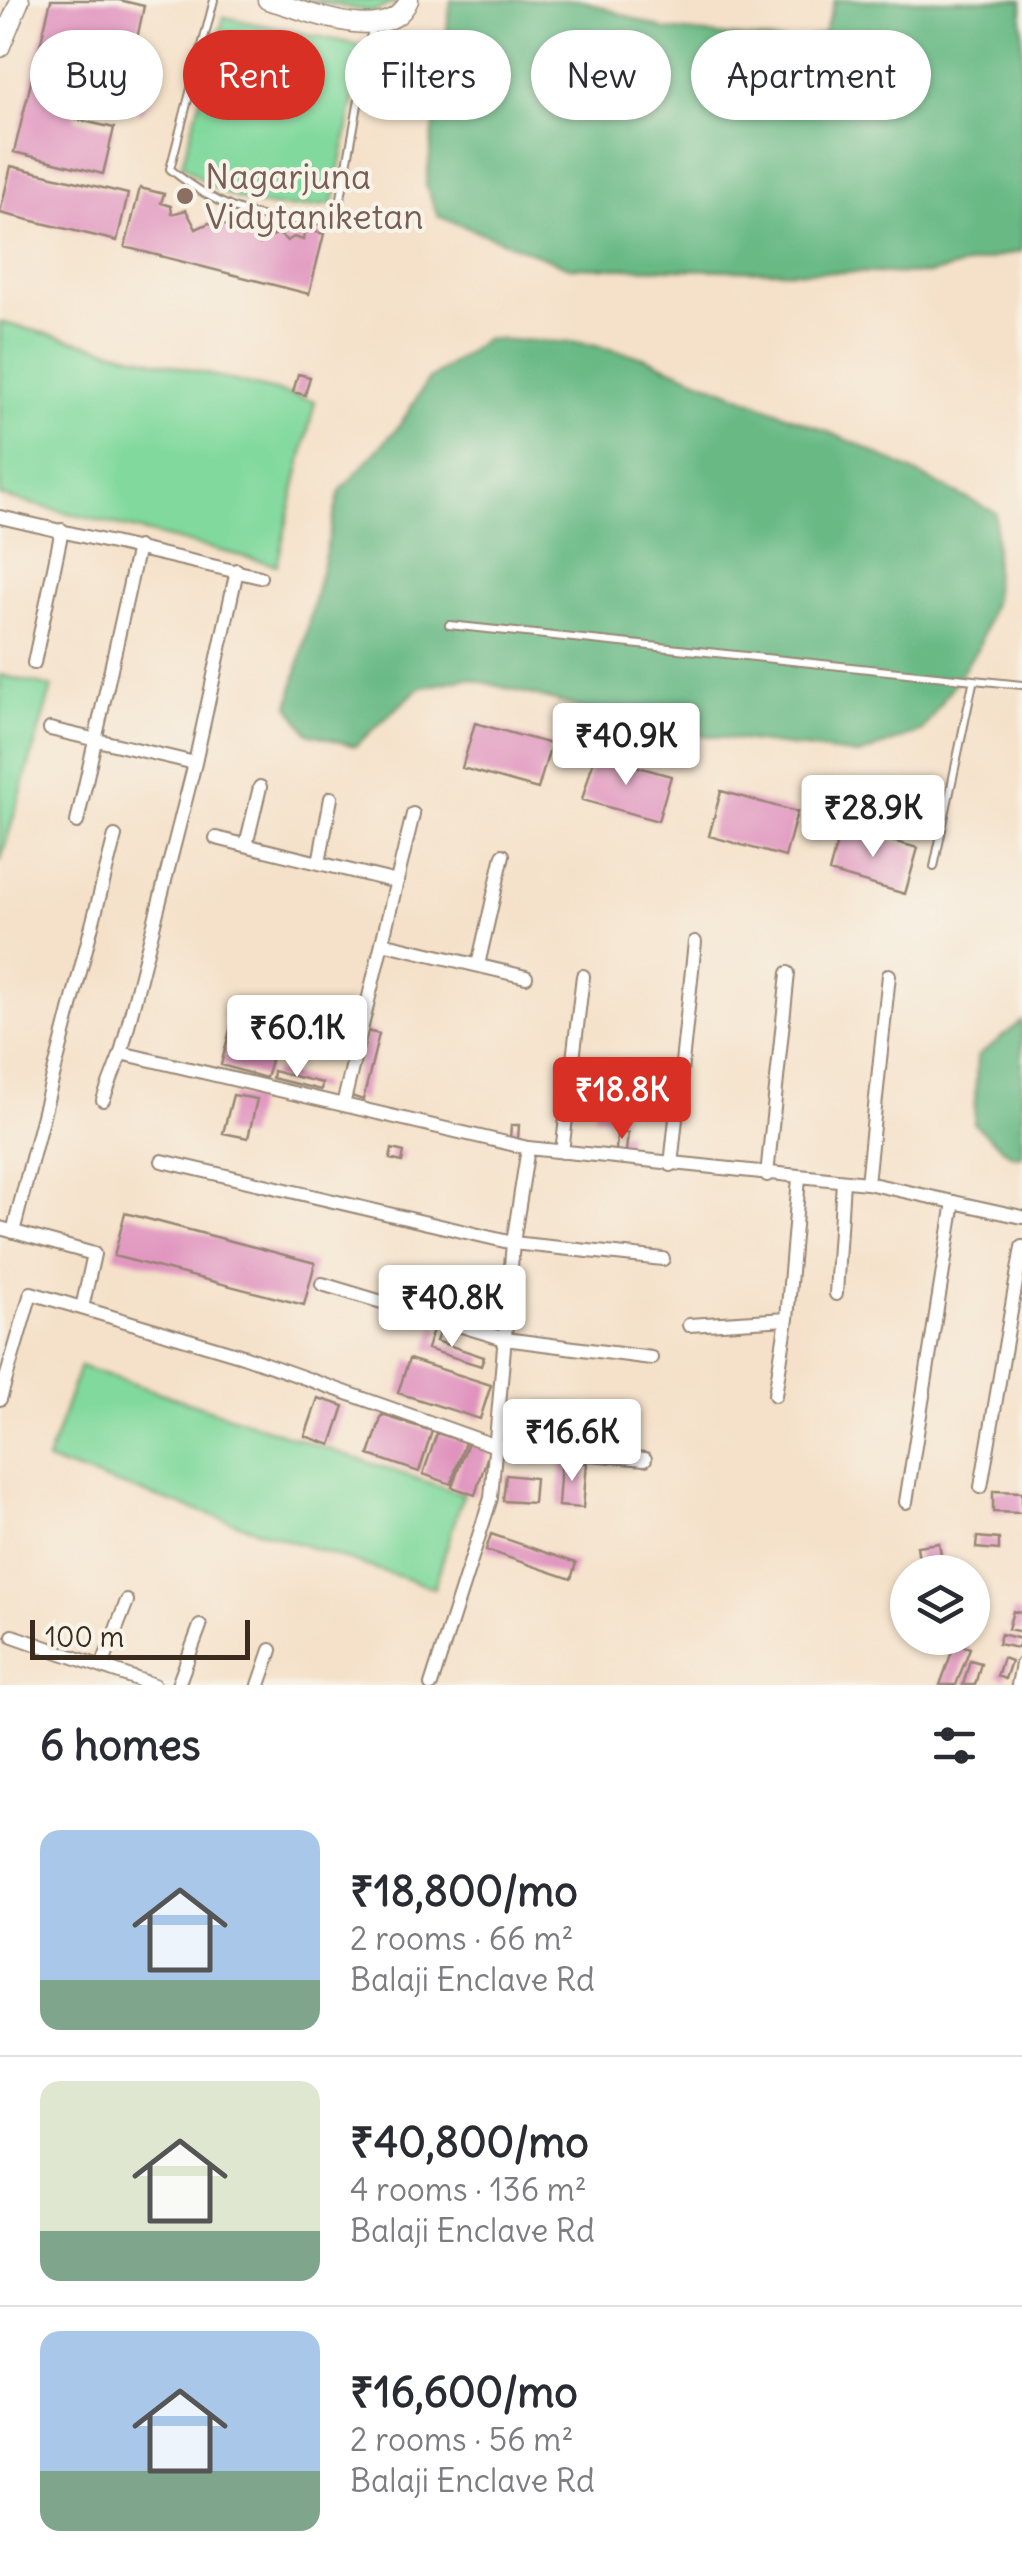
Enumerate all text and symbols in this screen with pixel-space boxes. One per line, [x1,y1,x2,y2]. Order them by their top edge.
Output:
chip: Buy [30,30,163,120]
chip: Rent [183,30,325,120]
chip: Filters [345,30,511,120]
chip: New [531,30,671,120]
chip: Apartment [691,30,931,120]
place label: Nagarjuna Vidytaniketan [205,154,424,238]
marker: Nagarjuna Vidytaniketan [174,185,196,207]
pin: ₹40.9K [545,703,707,788]
text: ₹40.9K [575,715,677,756]
pin: ₹28.9K [792,775,954,860]
text: ₹28.9K [823,787,923,828]
pin: ₹60.1K [216,995,378,1080]
text: ₹60.1K [249,1007,345,1048]
pin: ₹18.8K [541,1057,703,1142]
text: ₹18.8K [575,1069,669,1110]
pin: ₹40.8K [371,1265,533,1350]
text: ₹40.8K [401,1277,503,1318]
pin: ₹16.6K [491,1399,653,1484]
text: ₹16.6K [525,1411,619,1452]
map controls [890,1555,990,1655]
button: layers [890,1555,990,1655]
scale bar [30,1615,250,1660]
text: 100 m [45,1619,124,1655]
icon: filters [927,1718,982,1773]
text: 6 homes [40,1719,201,1771]
text: ₹18,800/mo [350,1865,578,1917]
icon: home [120,1870,240,1990]
text: 2 rooms · 66 m² [350,1918,573,1959]
text: Balaji Enclave Rd [350,1959,595,2000]
text: ₹40,800/mo [350,2116,589,2168]
icon: home [120,2121,240,2241]
text: 4 rooms · 136 m² [350,2169,587,2210]
text: Balaji Enclave Rd [350,2210,595,2251]
text: ₹16,600/mo [350,2366,578,2418]
icon: home [120,2371,240,2491]
text: 2 rooms · 56 m² [350,2419,573,2460]
text: Balaji Enclave Rd [350,2460,595,2501]

